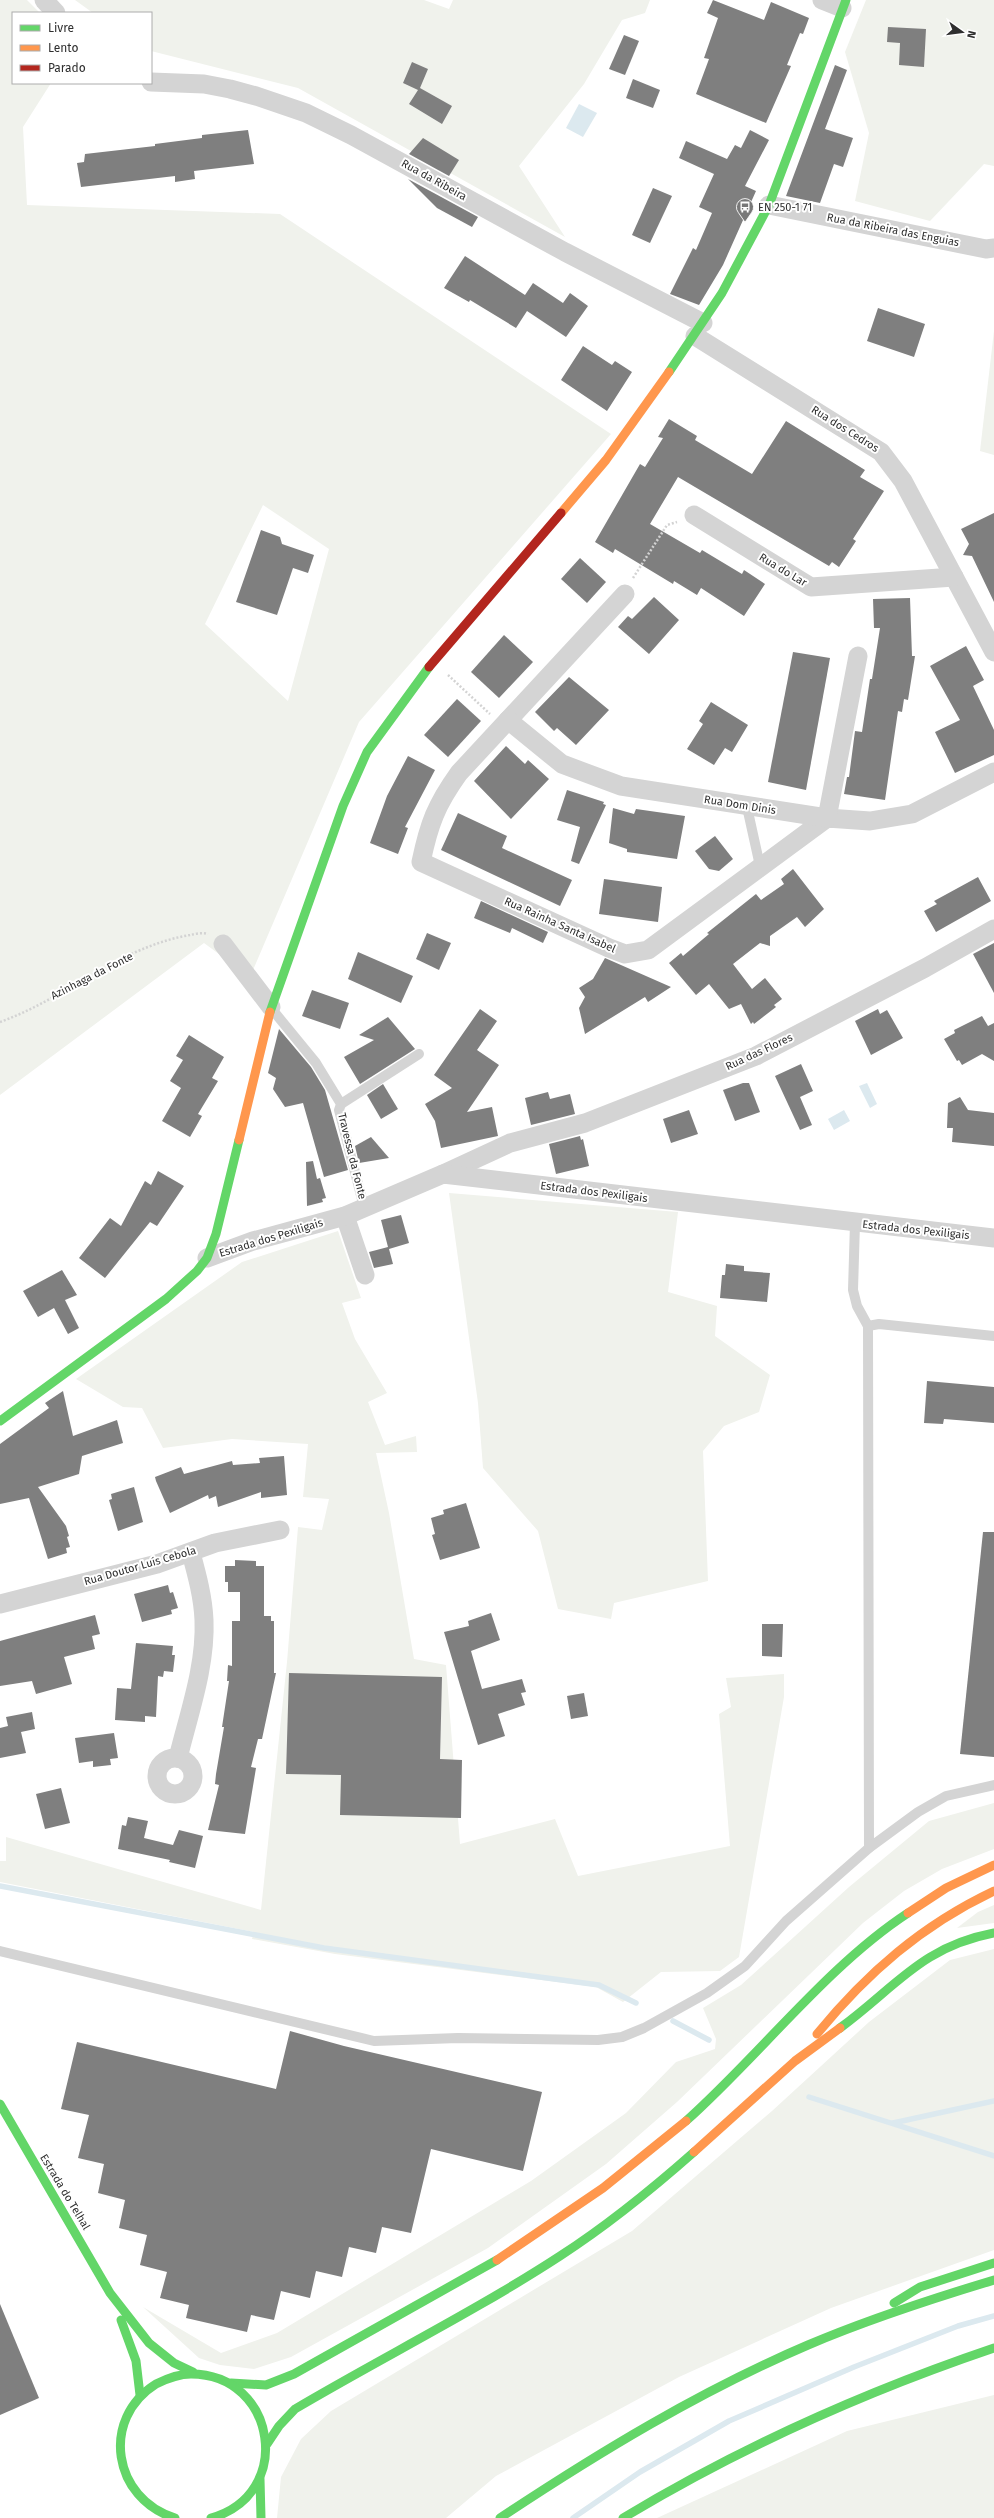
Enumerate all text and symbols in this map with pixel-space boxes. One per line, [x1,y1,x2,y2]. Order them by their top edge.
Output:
legend [12,12,152,84]
north arrow [942,12,982,52]
text: Livre [48,21,74,35]
text: N [964,29,978,39]
text: Lento [48,41,78,55]
text: Parado [48,61,86,75]
street label: Rua da Ribeira [399,157,469,203]
bus stop icon: EN 250-1 71 [735,197,755,222]
place label: EN 250-1 71 [758,201,812,214]
street label: Rua da Ribeira das Enguias [826,211,960,249]
street label: Rua dos Cedros [809,403,881,455]
street label: Rua do Lar [757,551,810,590]
street label: Rua Dom Dinis [703,793,777,817]
street label: Rua Rainha Santa Isabel [502,895,618,955]
street label: Azinhaga da Fonte [49,950,135,1002]
street label: Rua das Flores [723,1031,795,1073]
street label: Travessa da Fonte [335,1111,369,1201]
street label: Estrada dos Pexiligais [540,1179,648,1205]
street label: Estrada dos Pexiligais [218,1216,324,1260]
street label: Estrada dos Pexiligais [862,1218,970,1242]
street label: Rua Doutor Luís Cebola [82,1544,198,1588]
street label: Estrada do Telhal [37,2152,93,2232]

